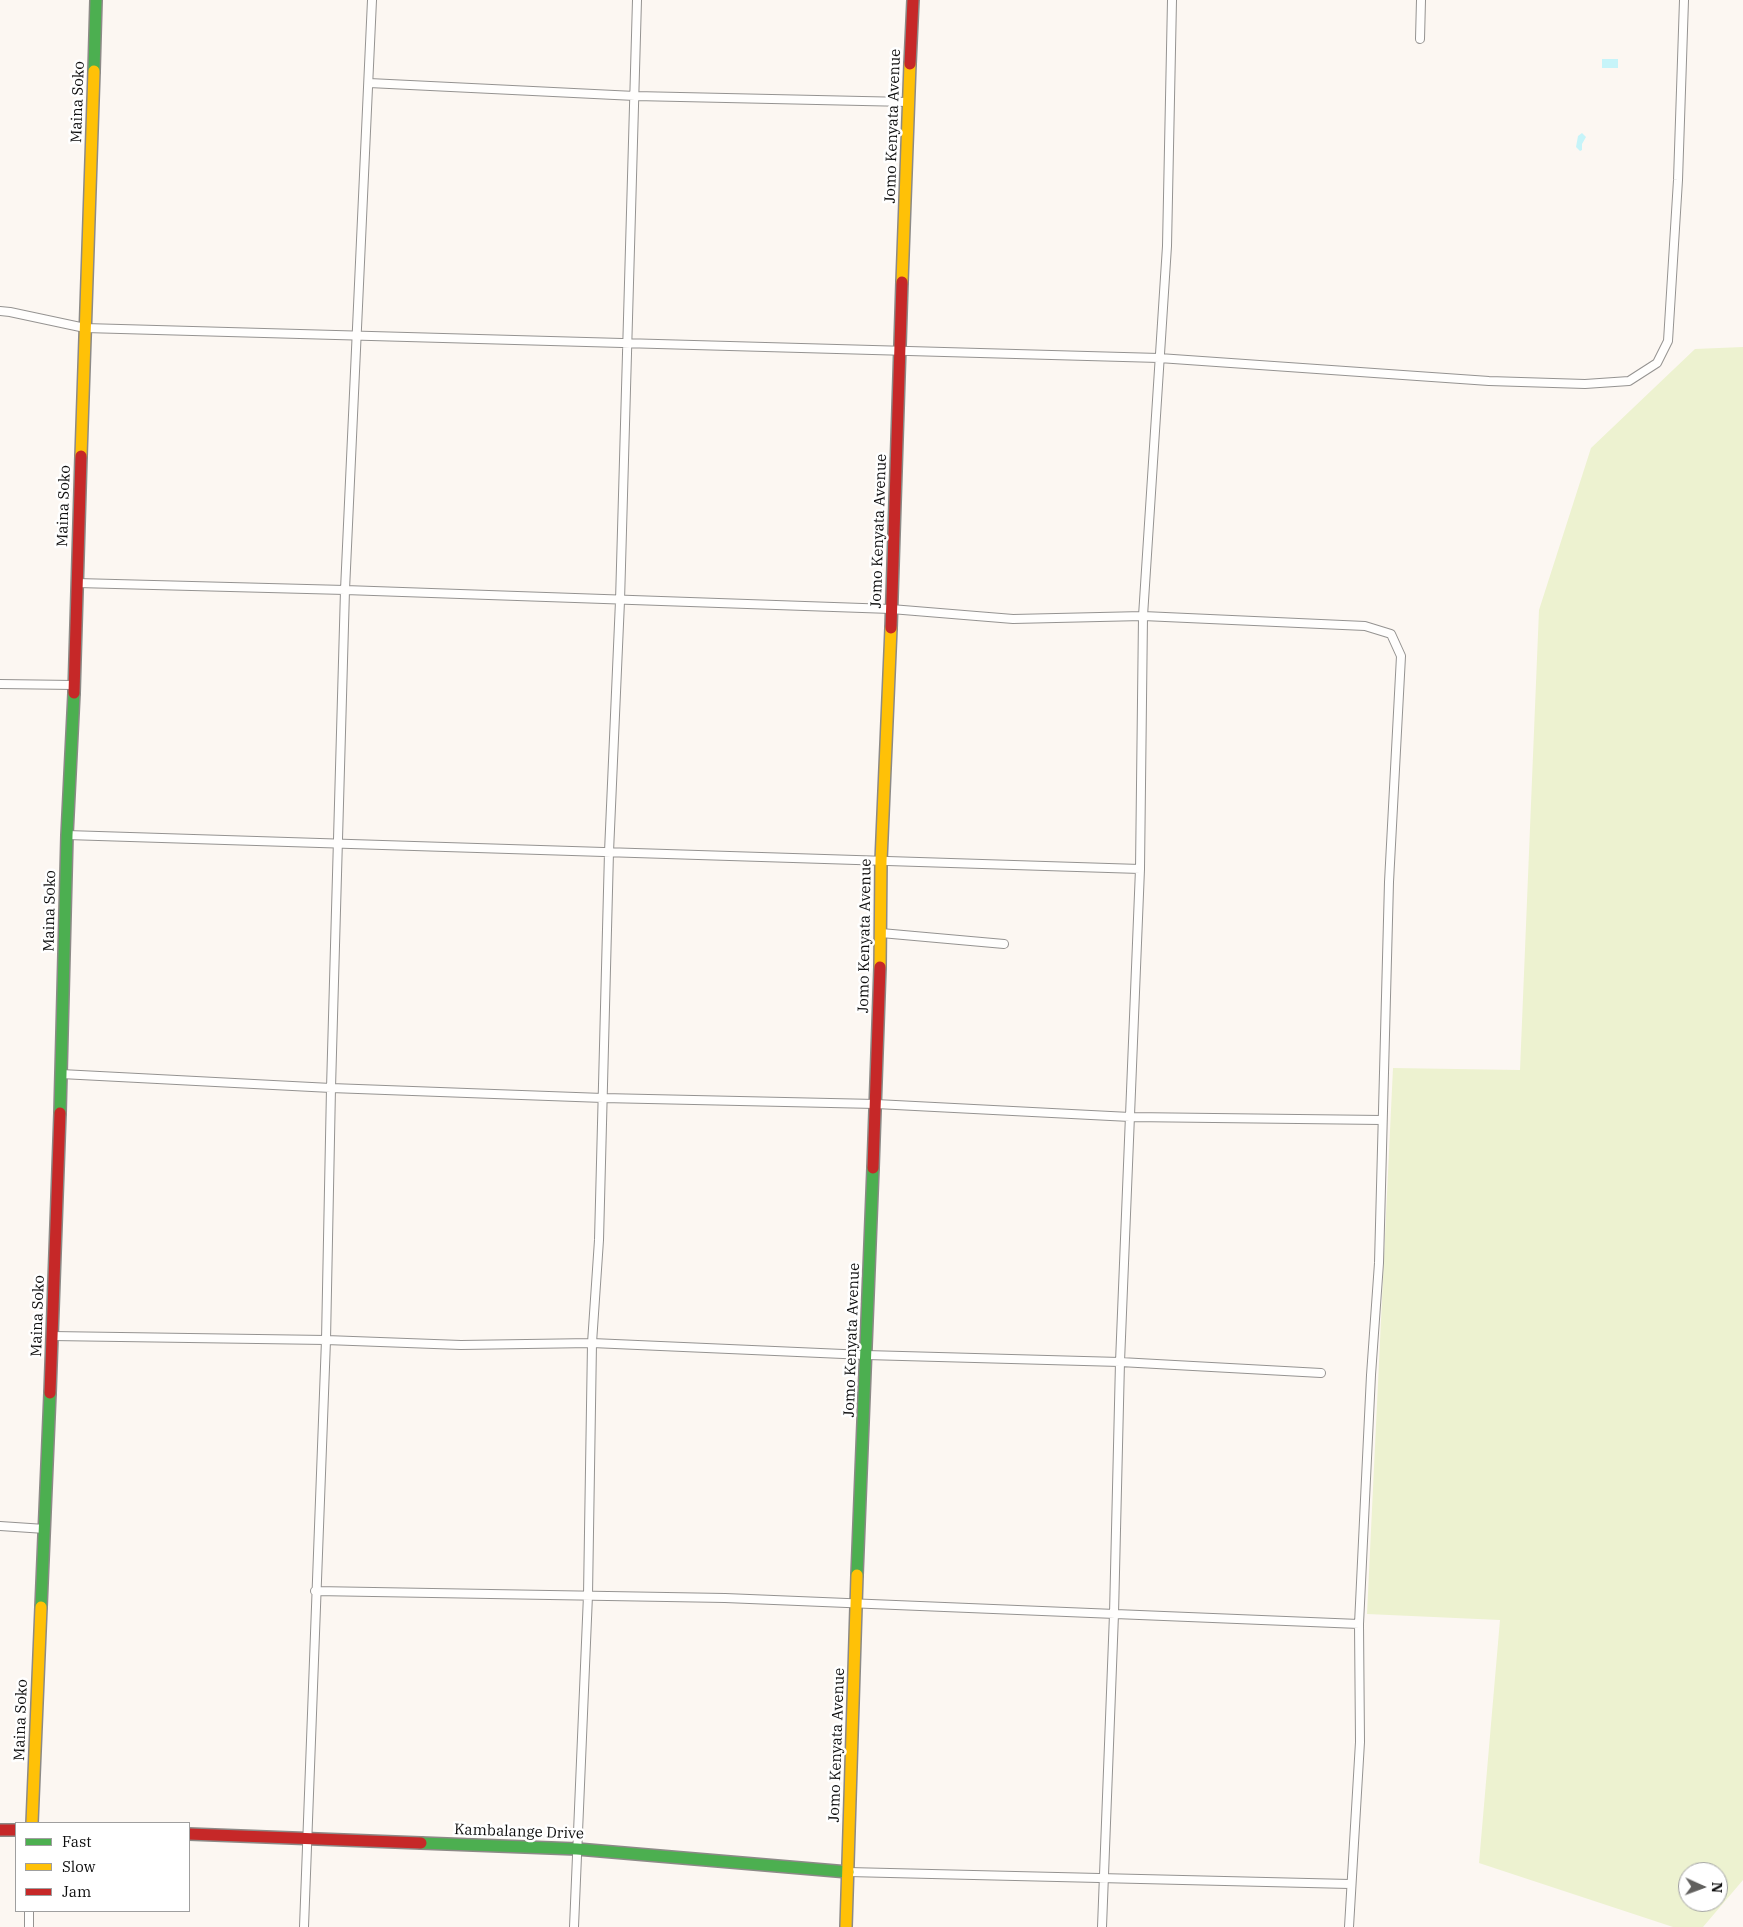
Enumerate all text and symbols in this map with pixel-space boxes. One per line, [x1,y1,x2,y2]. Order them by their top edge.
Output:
street label: Jomo Kenyata Avenue [881,48,905,204]
street label: Maina Soko [68,61,88,143]
street label: Jomo Kenyata Avenue [867,453,891,609]
street label: Maina Soko [54,465,74,547]
street label: Jomo Kenyata Avenue [855,859,875,1013]
street label: Maina Soko [40,870,60,952]
street label: Jomo Kenyata Avenue [840,1262,864,1418]
street label: Maina Soko [28,1275,48,1357]
street label: Jomo Kenyata Avenue [825,1667,849,1823]
street label: Maina Soko [11,1679,31,1761]
street label: Kambalange Drive [454,1821,584,1843]
legend [15,1822,190,1912]
text: Fast [62,1832,92,1851]
text: Slow [62,1857,95,1876]
north arrow [1678,1862,1728,1912]
text: Jam [62,1882,91,1901]
text: N [1708,1882,1726,1893]

